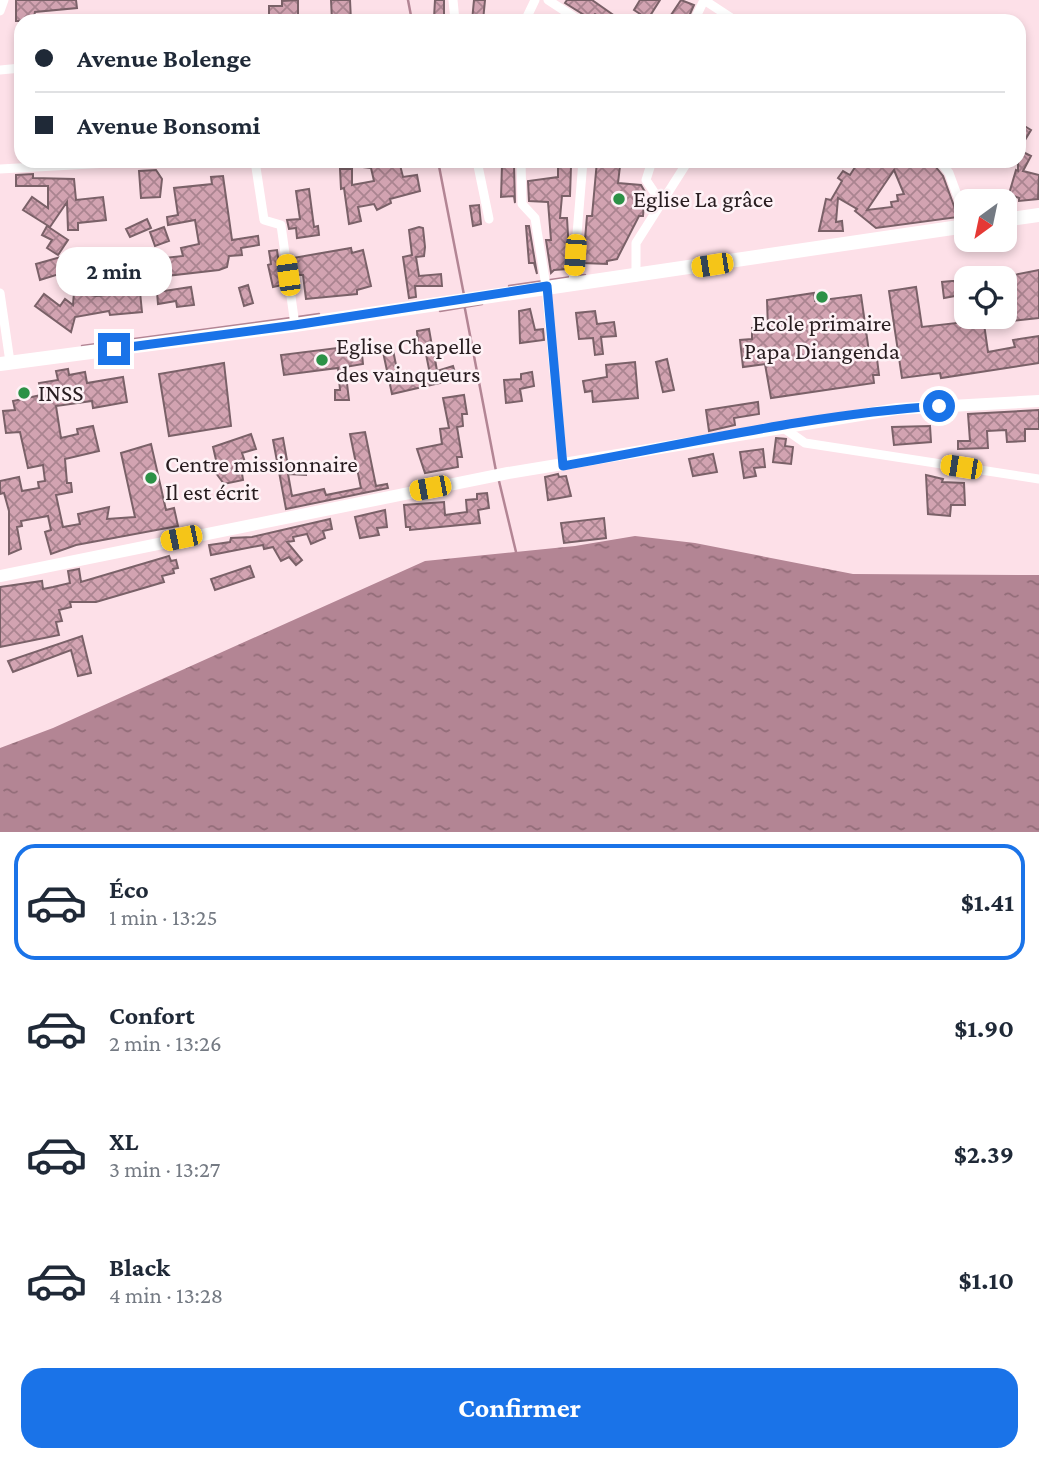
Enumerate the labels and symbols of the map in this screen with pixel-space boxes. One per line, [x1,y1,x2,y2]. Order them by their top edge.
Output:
place label: Eglise La grâce [633,185,773,212]
north arrow [954,189,1017,252]
marker: Eglise La grâce [611,191,627,207]
car [564,233,587,277]
callout: 2 min [56,247,172,296]
car [690,251,735,279]
car [275,253,302,297]
marker: Ecole primaire Papa Diangenda [814,289,830,305]
place label: Ecole primaire Papa Diangenda [744,309,900,364]
place label: Eglise Chapelle des vainqueurs [336,332,482,387]
route end [98,333,130,365]
marker: Eglise Chapelle des vainqueurs [314,352,330,368]
place label: INSS [38,379,84,406]
marker: INSS [16,385,32,401]
route start [923,390,955,422]
place label: Centre missionnaire Il est écrit [165,450,358,505]
car [939,453,984,481]
marker: Centre missionnaire Il est écrit [143,470,159,486]
car [408,474,453,502]
car [159,523,204,553]

